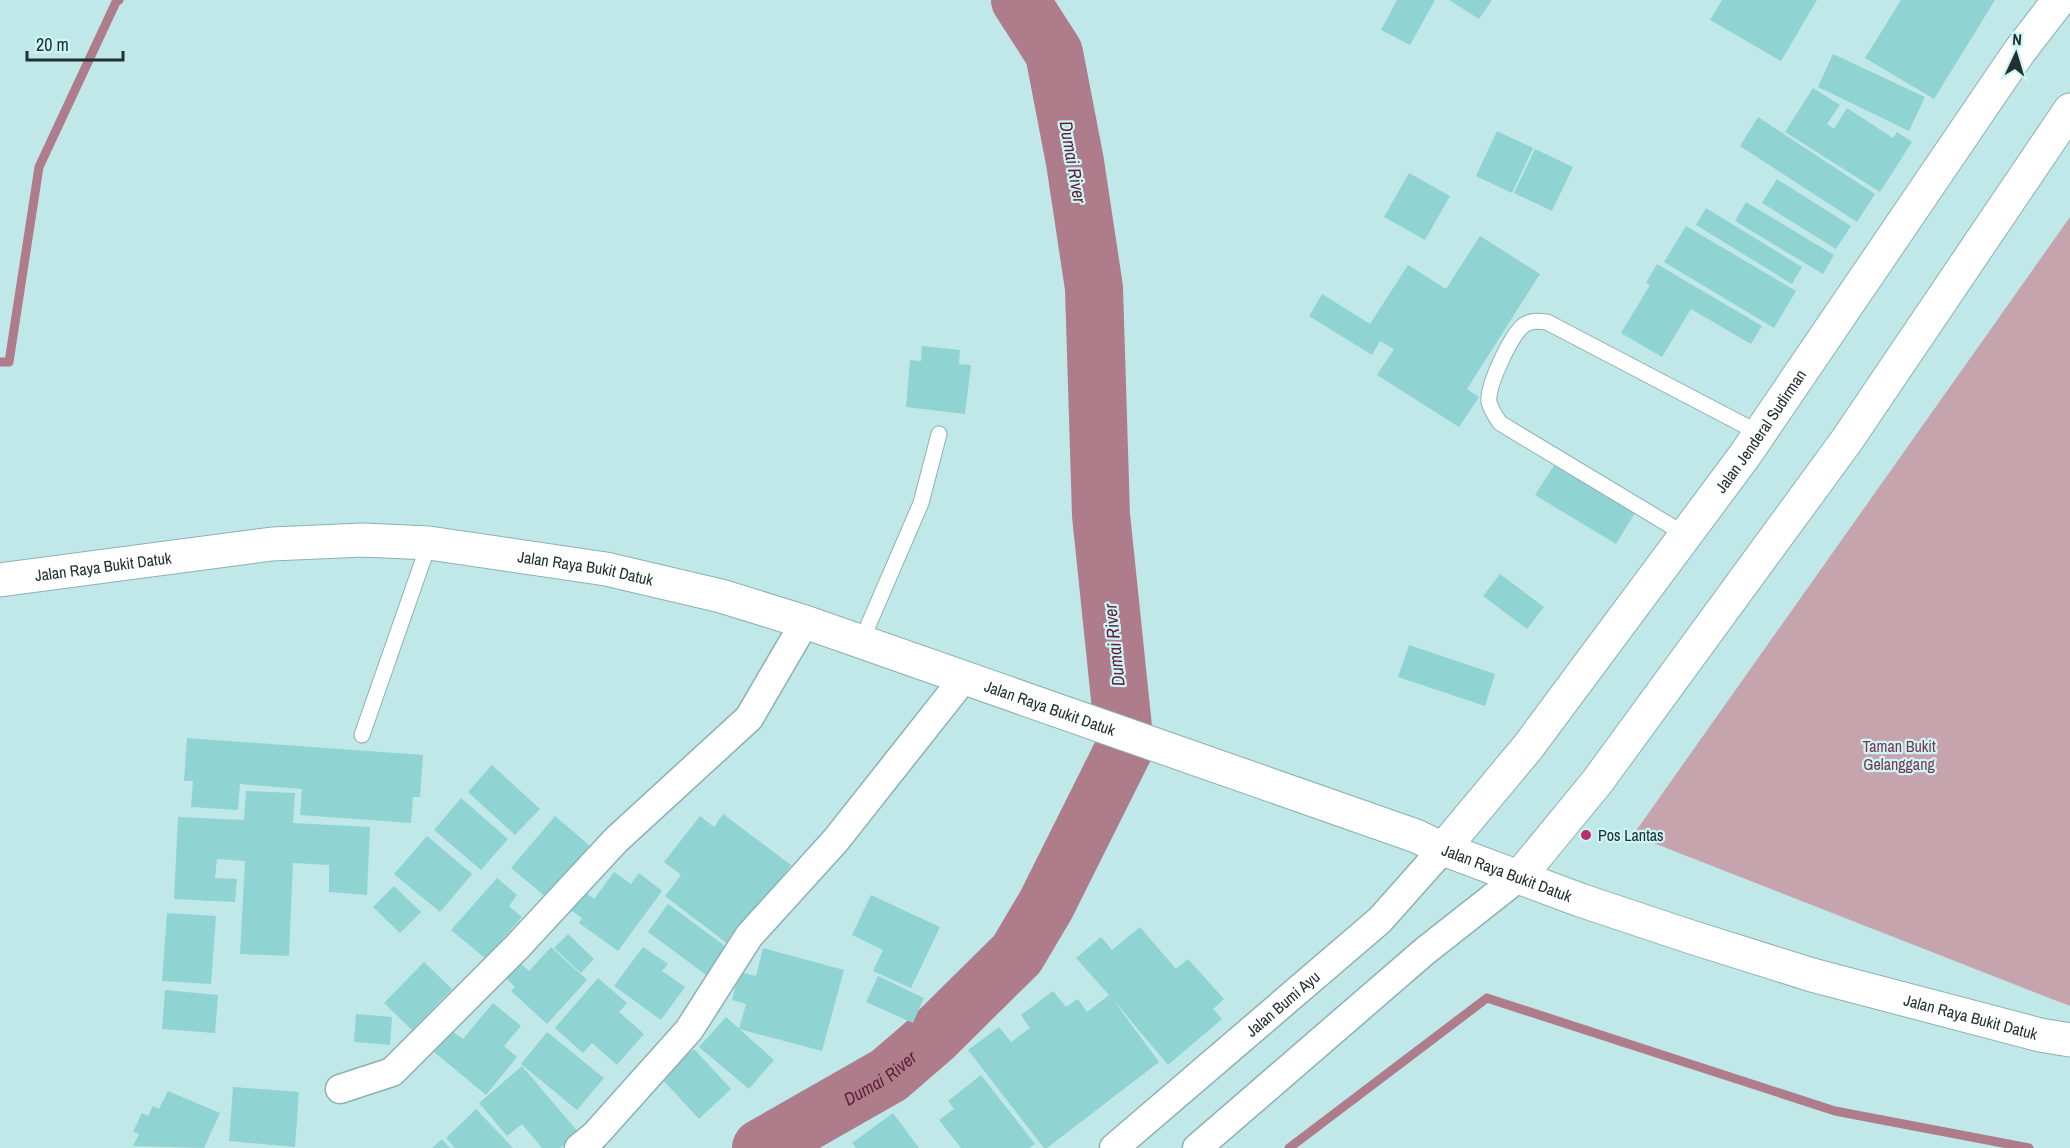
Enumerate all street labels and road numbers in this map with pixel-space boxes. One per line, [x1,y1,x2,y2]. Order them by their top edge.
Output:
street label: Jalan Jenderal Sudirman [1710,365,1811,497]
street label: Jalan Raya Bukit Datuk [516,545,656,591]
street label: Jalan Raya Bukit Datuk [34,546,173,586]
street label: Jalan Raya Bukit Datuk [982,675,1119,741]
street label: Jalan Raya Bukit Datuk [1439,839,1575,907]
street label: Jalan Bumi Ayu [1241,966,1324,1041]
street label: Jalan Raya Bukit Datuk [1902,989,2040,1045]

